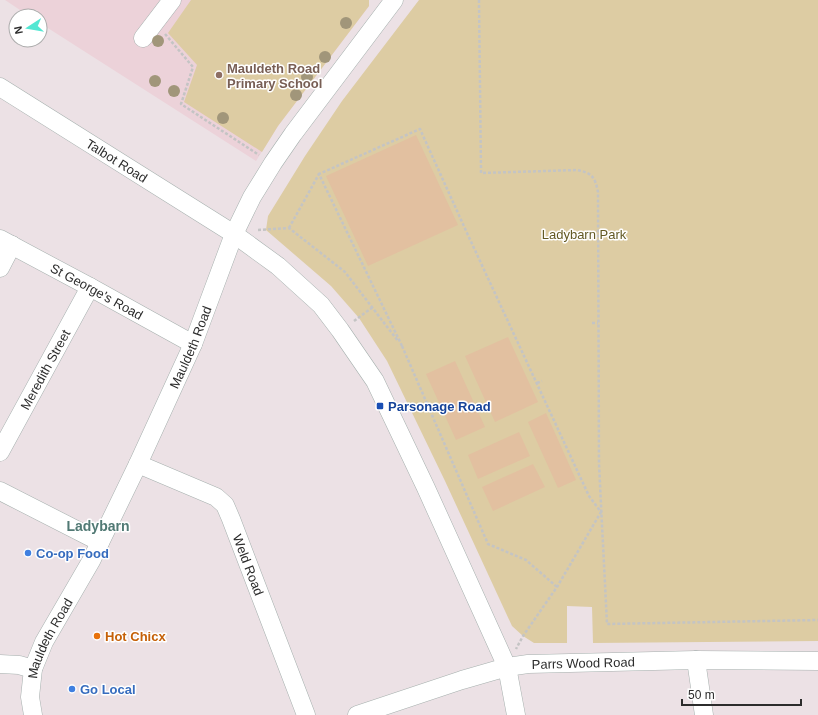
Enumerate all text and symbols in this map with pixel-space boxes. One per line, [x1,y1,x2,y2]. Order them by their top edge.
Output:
north arrow [8,8,48,48]
text: N [12,25,25,35]
place label: Mauldeth Road Primary School [227,61,322,91]
marker: Mauldeth Road Primary School [214,70,224,80]
street label: Talbot Road [83,136,150,185]
park label: Ladybarn Park [542,227,627,242]
street label: St George's Road [48,260,146,322]
street label: Mauldeth Road [166,304,214,391]
street label: Meredith Street [17,326,73,412]
place label: Parsonage Road [388,399,491,414]
marker: Parsonage Road [375,401,385,411]
district label: Ladybarn [66,518,130,534]
street label: Weld Road [230,532,267,597]
place label: Co-op Food [36,546,109,561]
marker: Co-op Food [23,548,33,558]
street label: Mauldeth Road [25,595,75,679]
place label: Hot Chicx [105,629,166,644]
marker: Hot Chicx [92,631,102,641]
street label: Parrs Wood Road [531,654,635,671]
scale bar [682,681,801,707]
place label: Go Local [80,682,136,697]
marker: Go Local [67,684,77,694]
text: 50 m [688,688,715,702]

